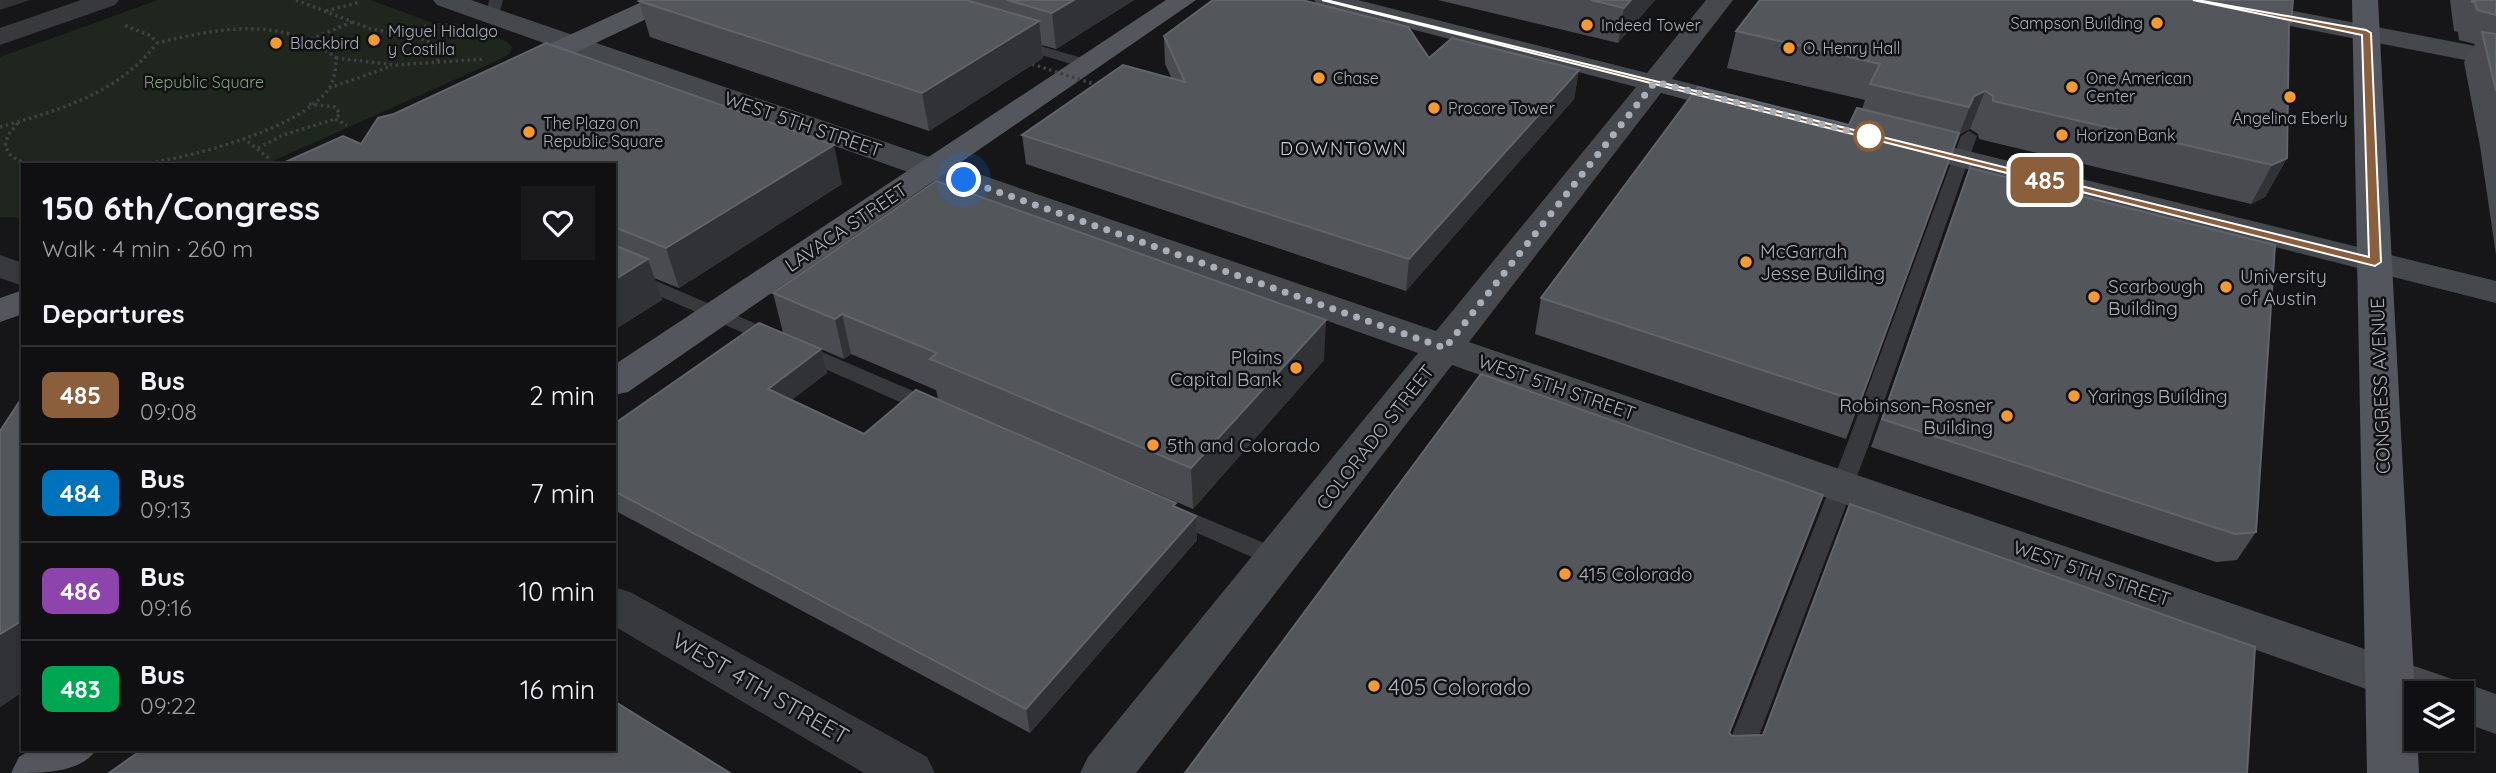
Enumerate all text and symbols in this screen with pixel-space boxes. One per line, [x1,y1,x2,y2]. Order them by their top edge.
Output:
place label: Sampson Building [2010,13,2143,33]
place label: Indeed Tower [1601,15,1701,35]
marker: Sampson Building [2149,15,2165,31]
marker: Indeed Tower [1579,17,1595,33]
place label: Miguel Hidalgo y Costilla [388,21,498,59]
marker: Miguel Hidalgo y Costilla [366,32,382,48]
place label: Blackbird [290,33,359,53]
marker: Blackbird [268,35,284,51]
place label: O. Henry Hall [1803,38,1901,58]
marker: O. Henry Hall [1781,40,1797,56]
place label: Chase [1333,68,1379,88]
place label: One American Center [2086,68,2192,106]
marker: Chase [1311,70,1327,86]
park label: Republic Square [144,72,264,92]
marker: One American Center [2064,79,2080,95]
street label: WEST 5TH STREET [721,86,885,162]
marker: Angelina Eberly [2282,89,2298,105]
place label: Procore Tower [1448,98,1555,118]
marker: Procore Tower [1426,100,1442,116]
place label: Angelina Eberly [2232,108,2348,128]
place label: The Plaza on Republic Square [543,113,663,151]
unlabelled marker [1854,121,1884,151]
marker: The Plaza on Republic Square [521,124,537,140]
place label: Horizon Bank [2076,125,2175,145]
marker: Horizon Bank [2054,127,2070,143]
district label: DOWNTOWN [1280,137,1408,160]
line badge: 485 [2005,157,2085,203]
your location [946,162,981,197]
text: 485 [2024,165,2066,195]
street label: LAVACA STREET [780,177,912,277]
button: heart [521,186,595,260]
text: 150 6th/Congress [42,187,320,228]
text: Walk · 4 min · 260 m [42,234,253,263]
place label: McGarrah Jesse Building [1760,239,1885,285]
marker: McGarrah Jesse Building [1738,254,1754,270]
place label: University of Austin [2240,264,2327,310]
place label: Scarbough Building [2108,274,2204,320]
marker: University of Austin [2218,279,2234,295]
marker: Scarbough Building [2086,289,2102,305]
text: Departures [42,297,185,330]
street label: CONGRESS AVENUE [2365,298,2395,474]
place label: Plains Capital Bank [1170,345,1282,391]
street label: WEST 5TH STREET [1475,349,1639,425]
marker: Plains Capital Bank [1288,360,1304,376]
street label: COLORADO STREET [1311,360,1439,514]
text: Bus [140,364,185,397]
text: 2 min [529,379,595,412]
text: 485 [60,380,101,410]
place label: Yarings Building [2088,384,2228,408]
marker: Yarings Building [2066,388,2082,404]
place label: Robinson–Rosner Building [1839,393,1994,439]
text: 09:08 [140,397,197,426]
marker: Robinson–Rosner Building [1999,408,2015,424]
place label: 5th and Colorado [1167,433,1320,457]
marker: 5th and Colorado [1145,437,1161,453]
text: Bus [140,462,185,495]
text: 7 min [530,477,595,510]
text: 484 [60,478,101,508]
text: 09:13 [140,495,191,524]
street label: WEST 5TH STREET [2010,535,2174,611]
text: Bus [140,560,185,593]
place label: 415 Colorado [1579,562,1693,586]
marker: 415 Colorado [1557,566,1573,582]
text: 10 min [519,575,595,608]
text: 486 [60,576,101,606]
text: 09:16 [140,593,192,622]
street label: WEST 4TH STREET [667,626,855,750]
text: Bus [140,658,185,691]
place label: 405 Colorado [1388,672,1531,701]
text: 16 min [520,673,595,706]
text: 483 [60,674,101,704]
marker: 405 Colorado [1366,678,1382,694]
map controls [2404,681,2474,751]
button: layers [2404,681,2474,751]
text: 09:22 [140,691,196,720]

